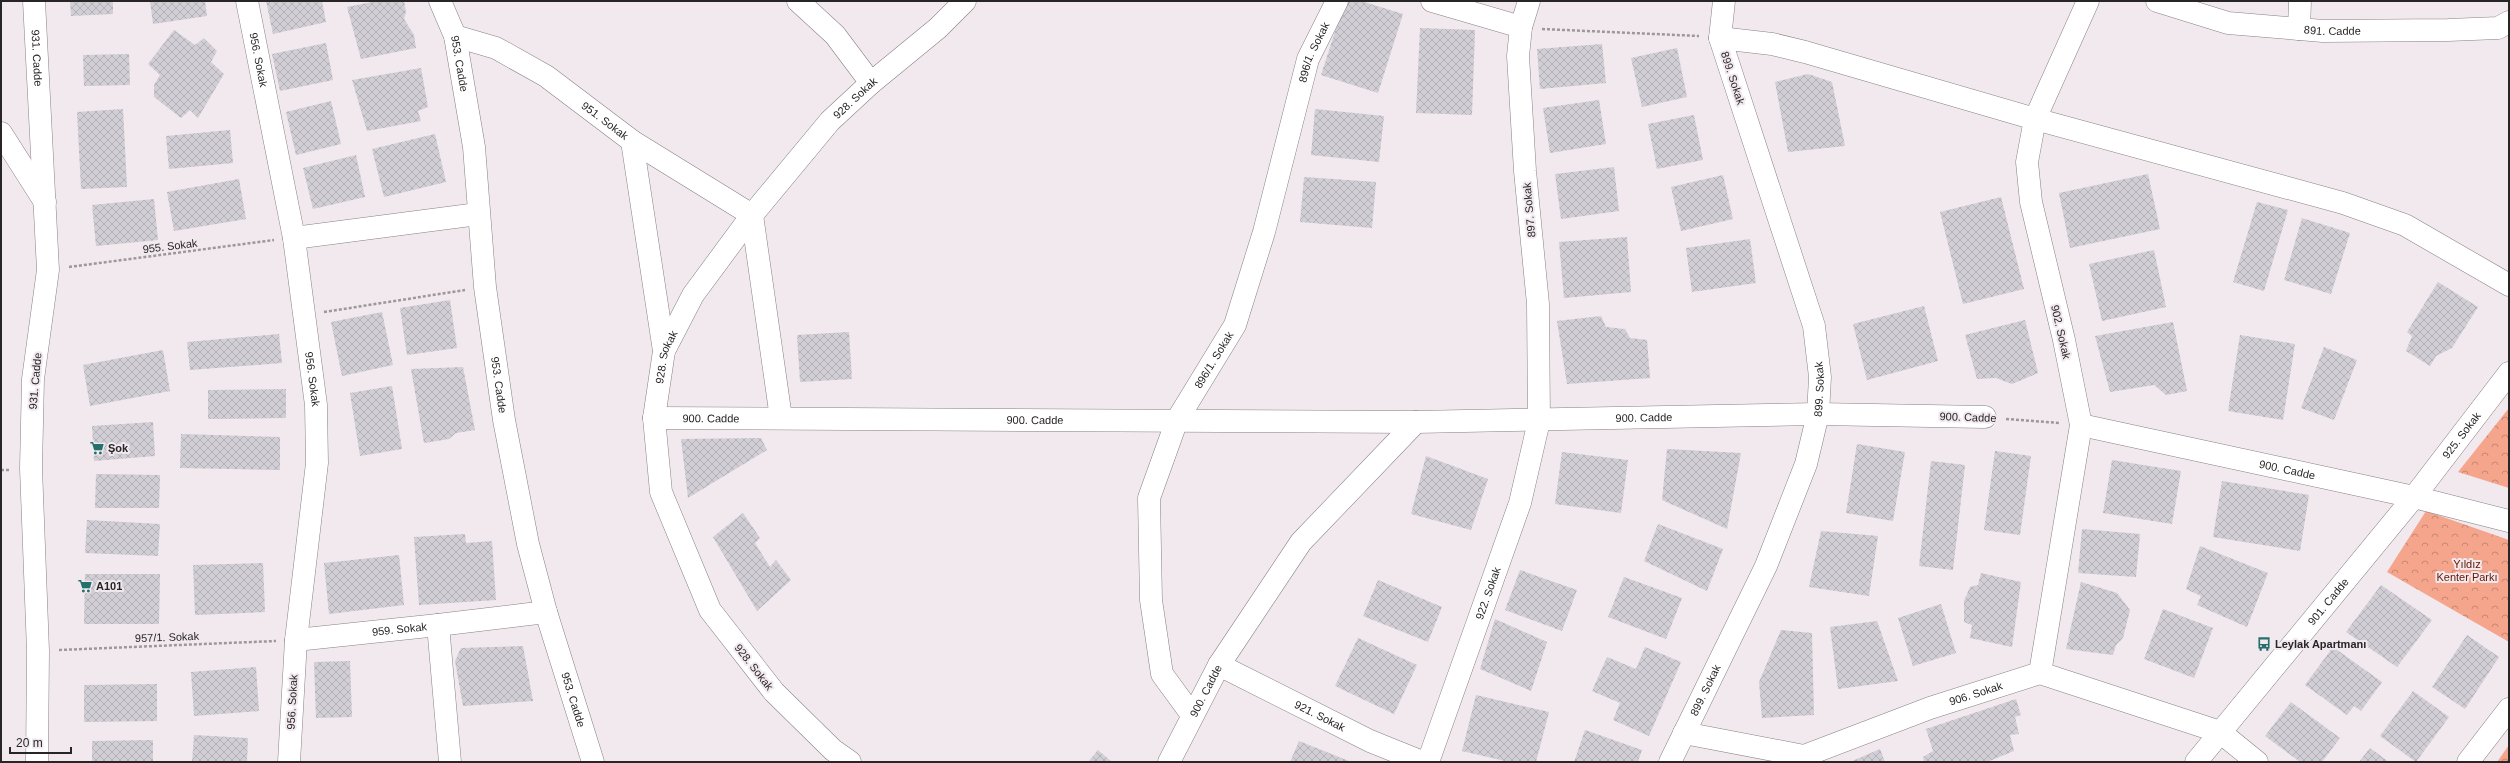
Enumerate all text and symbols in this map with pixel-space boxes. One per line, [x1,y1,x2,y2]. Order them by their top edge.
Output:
street label: 896/1. Sokak [1296,20,1332,84]
street label: 891. Cadde [2303,23,2361,37]
street label: 931. Cadde [29,29,44,87]
street label: 956. Sokak [247,32,270,89]
street label: 953. Cadde [449,34,470,93]
street label: 899. Sokak [1719,50,1747,106]
street label: 928. Sokak [831,74,880,121]
street label: 951. Sokak [579,99,631,142]
street label: 897. Sokak [1521,182,1537,238]
street label: 955. Sokak [142,237,199,255]
street label: 902. Sokak [2049,304,2073,361]
street label: 928. Sokak [653,328,680,384]
street label: 896/1. Sokak [1192,329,1236,390]
street label: 956. Sokak [303,351,322,408]
street label: 931. Cadde [27,352,43,410]
street label: 953. Cadde [489,356,509,414]
street label: 899. Sokak [1812,361,1826,417]
street label: 925. Sokak [2440,409,2483,461]
street label: 900. Cadde [1939,410,1997,424]
street label: 900. Cadde [1615,411,1673,424]
street label: 900. Cadde [682,412,740,424]
street label: 900. Cadde [1006,414,1064,426]
supermarket icon: Şok [89,440,105,456]
place label: Şok [108,442,129,454]
street label: 900. Cadde [2258,458,2316,481]
park label: Yıldız Kenter Parkı [2436,558,2498,583]
street label: 922. Sokak [1473,565,1503,621]
street label: 901. Cadde [2305,576,2351,627]
supermarket icon: A101 [77,578,93,594]
place label: A101 [96,580,122,592]
street label: 959. Sokak [371,620,428,638]
street label: 957/1. Sokak [135,630,200,644]
bus stop icon: Leylak Apartmanı [2256,636,2272,652]
place label: Leylak Apartmanı [2275,638,2366,650]
street label: 928. Sokak [732,642,776,693]
street label: 899. Sokak [1688,662,1723,718]
street label: 900. Cadde [1187,663,1224,719]
street label: 953. Cadde [559,671,588,729]
street label: 956. Sokak [285,674,299,730]
street label: 906. Sokak [1948,679,2004,708]
street label: 921. Sokak [1293,698,1348,734]
scale bar [10,729,71,755]
text: 20 m [16,736,43,750]

